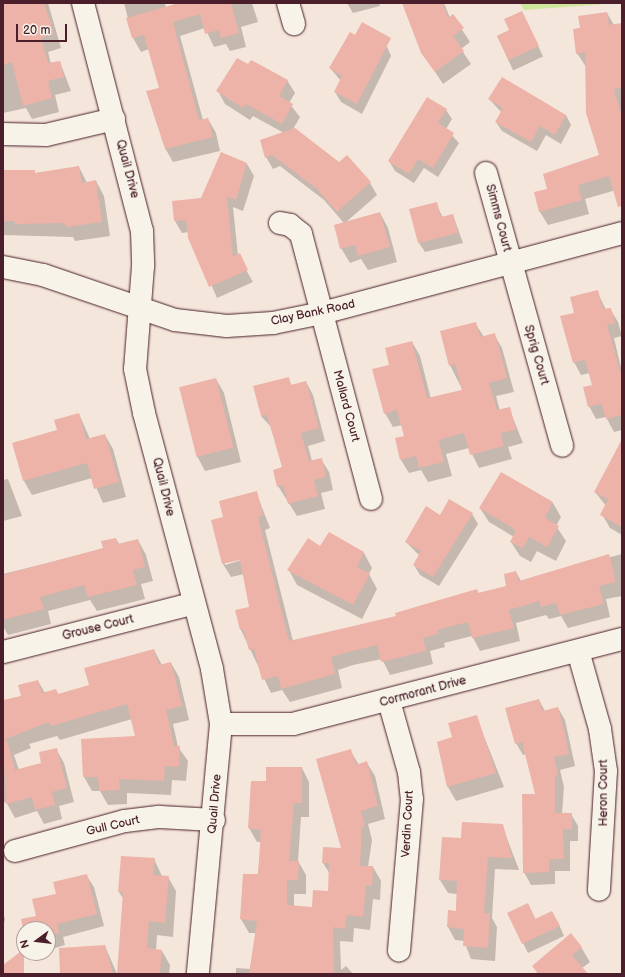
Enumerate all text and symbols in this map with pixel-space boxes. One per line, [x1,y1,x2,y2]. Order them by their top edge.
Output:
scale bar [18,16,69,42]
text: 20 m [23,23,50,38]
street label: Quail Drive [112,138,142,200]
street label: Simms Court [482,183,514,253]
street label: Clay Bank Road [269,297,357,329]
street label: Sprig Court [521,323,551,387]
street label: Mallard Court [330,369,362,443]
street label: Quail Drive [149,456,177,518]
street label: Grouse Court [61,612,135,644]
street label: Cormorant Drive [378,674,468,710]
street label: Heron Court [597,760,611,826]
street label: Quail Drive [205,774,225,834]
street label: Verdin Court [399,790,417,858]
street label: Gull Court [85,813,141,839]
north arrow [16,921,56,961]
text: N [18,938,32,950]

